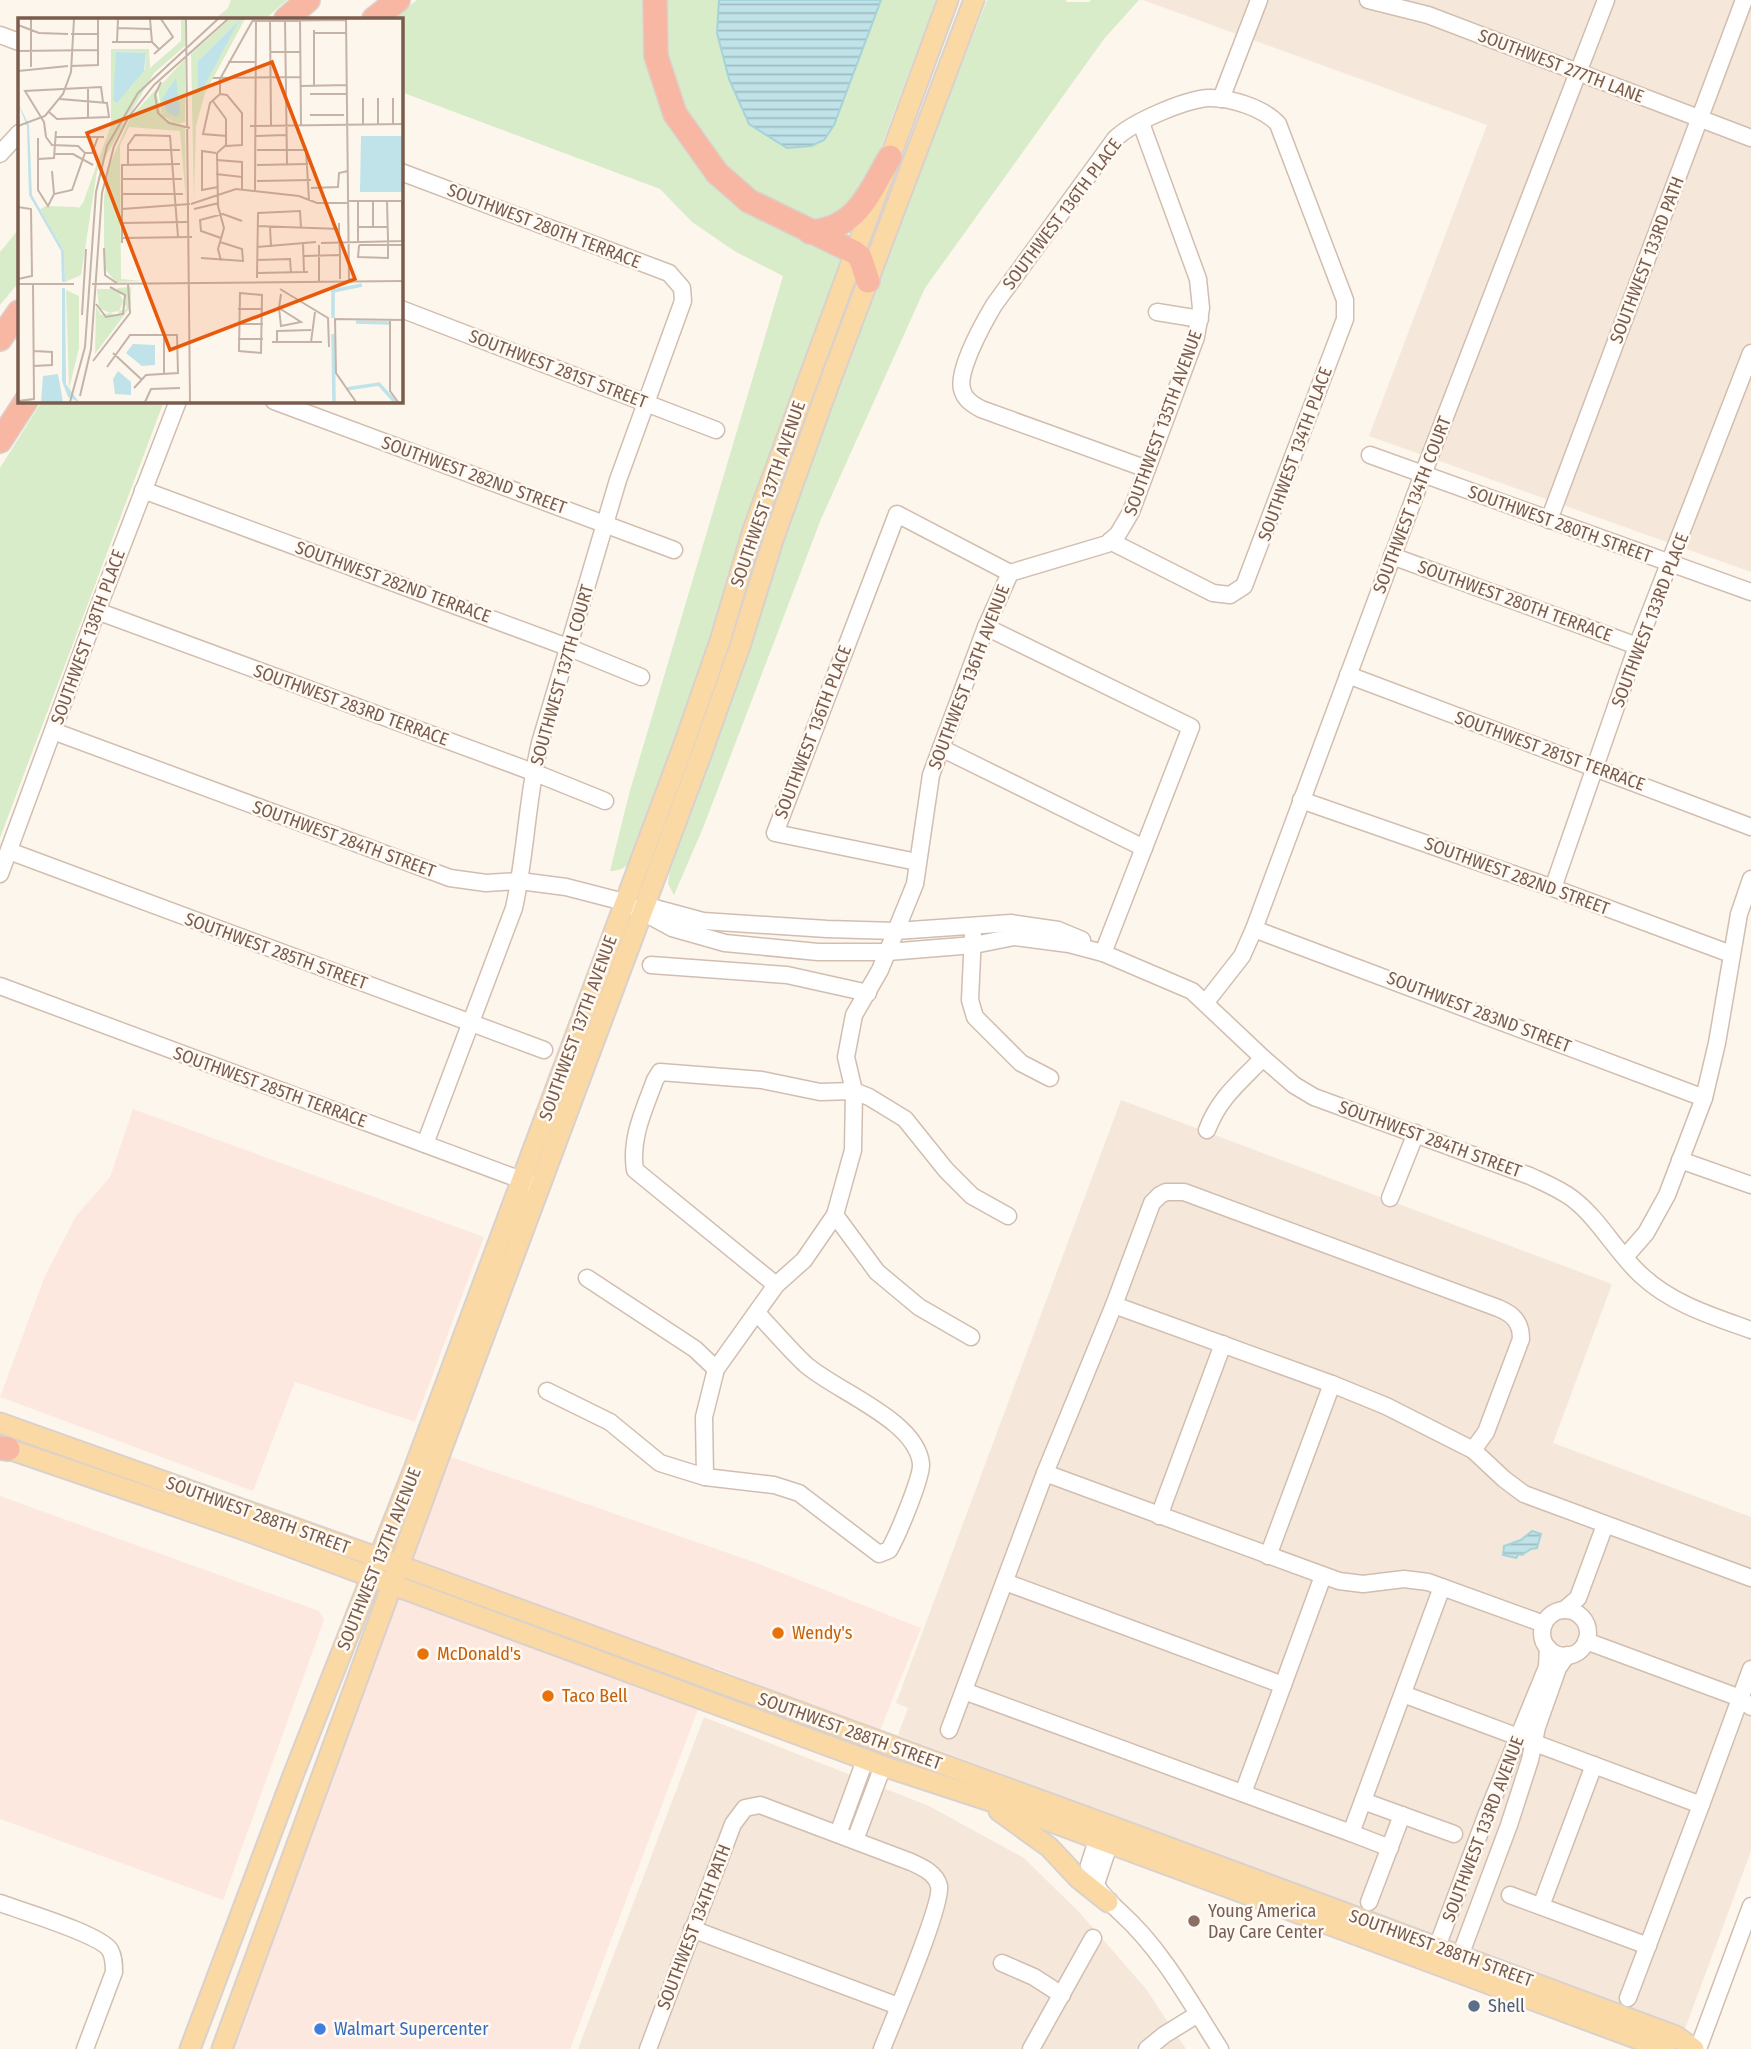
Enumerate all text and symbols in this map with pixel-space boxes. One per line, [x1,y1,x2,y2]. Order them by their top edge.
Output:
inset map [18,18,402,402]
street label: SOUTHWEST 277TH LANE [1475,24,1647,108]
street label: SOUTHWEST 136TH PLACE [998,134,1126,294]
street label: SOUTHWEST 133RD PATH [1605,174,1689,346]
street label: SOUTHWEST 280TH TERRACE [444,179,644,273]
street label: SOUTHWEST 281ST STREET [466,325,651,413]
street label: SOUTHWEST 135TH AVENUE [1119,327,1207,519]
street label: SOUTHWEST 134TH PLACE [1253,364,1337,544]
street label: SOUTHWEST 137TH AVENUE [726,398,810,590]
street label: SOUTHWEST 134TH COURT [1368,413,1456,597]
street label: SOUTHWEST 282ND STREET [379,431,570,519]
street label: SOUTHWEST 280TH STREET [1465,480,1656,568]
street label: SOUTHWEST 133RD PLACE [1607,530,1693,710]
street label: SOUTHWEST 282ND TERRACE [292,536,494,628]
street label: SOUTHWEST 138TH PLACE [46,547,130,727]
street label: SOUTHWEST 280TH TERRACE [1415,556,1615,646]
street label: SOUTHWEST 137TH COURT [526,581,599,768]
street label: SOUTHWEST 136TH AVENUE [924,581,1014,773]
street label: SOUTHWEST 136TH PLACE [770,642,856,822]
street label: SOUTHWEST 283RD TERRACE [251,659,451,751]
street label: SOUTHWEST 281ST TERRACE [1452,706,1648,796]
street label: SOUTHWEST 284TH STREET [250,796,439,883]
street label: SOUTHWEST 282ND STREET [1422,832,1613,920]
street label: SOUTHWEST 285TH STREET [182,908,371,995]
street label: SOUTHWEST 137TH AVENUE [534,932,622,1124]
street label: SOUTHWEST 283ND STREET [1384,967,1575,1058]
street label: SOUTHWEST 285TH TERRACE [170,1042,370,1132]
street label: SOUTHWEST 284TH STREET [1336,1096,1525,1183]
street label: SOUTHWEST 137TH AVENUE [332,1464,426,1654]
street label: SOUTHWEST 288TH STREET [163,1472,353,1559]
place label: Wendy's [792,1622,853,1644]
marker: Wendy's [770,1625,786,1641]
place label: McDonald's [437,1643,521,1665]
marker: McDonald's [415,1646,431,1662]
place label: Taco Bell [562,1685,628,1707]
marker: Taco Bell [540,1688,556,1704]
street label: SOUTHWEST 288TH STREET [755,1688,945,1775]
street label: SOUTHWEST 133RD AVENUE [1437,1733,1529,1925]
street label: SOUTHWEST 134TH PATH [652,1841,736,2013]
place label: Young America Day Care Center [1208,1900,1324,1943]
street label: SOUTHWEST 288TH STREET [1346,1905,1536,1992]
marker: Young America Day Care Center [1186,1913,1202,1929]
place label: Shell [1488,1995,1525,2017]
marker: Shell [1466,1998,1482,2014]
place label: Walmart Supercenter [334,2018,489,2040]
marker: Walmart Supercenter [312,2021,328,2037]

